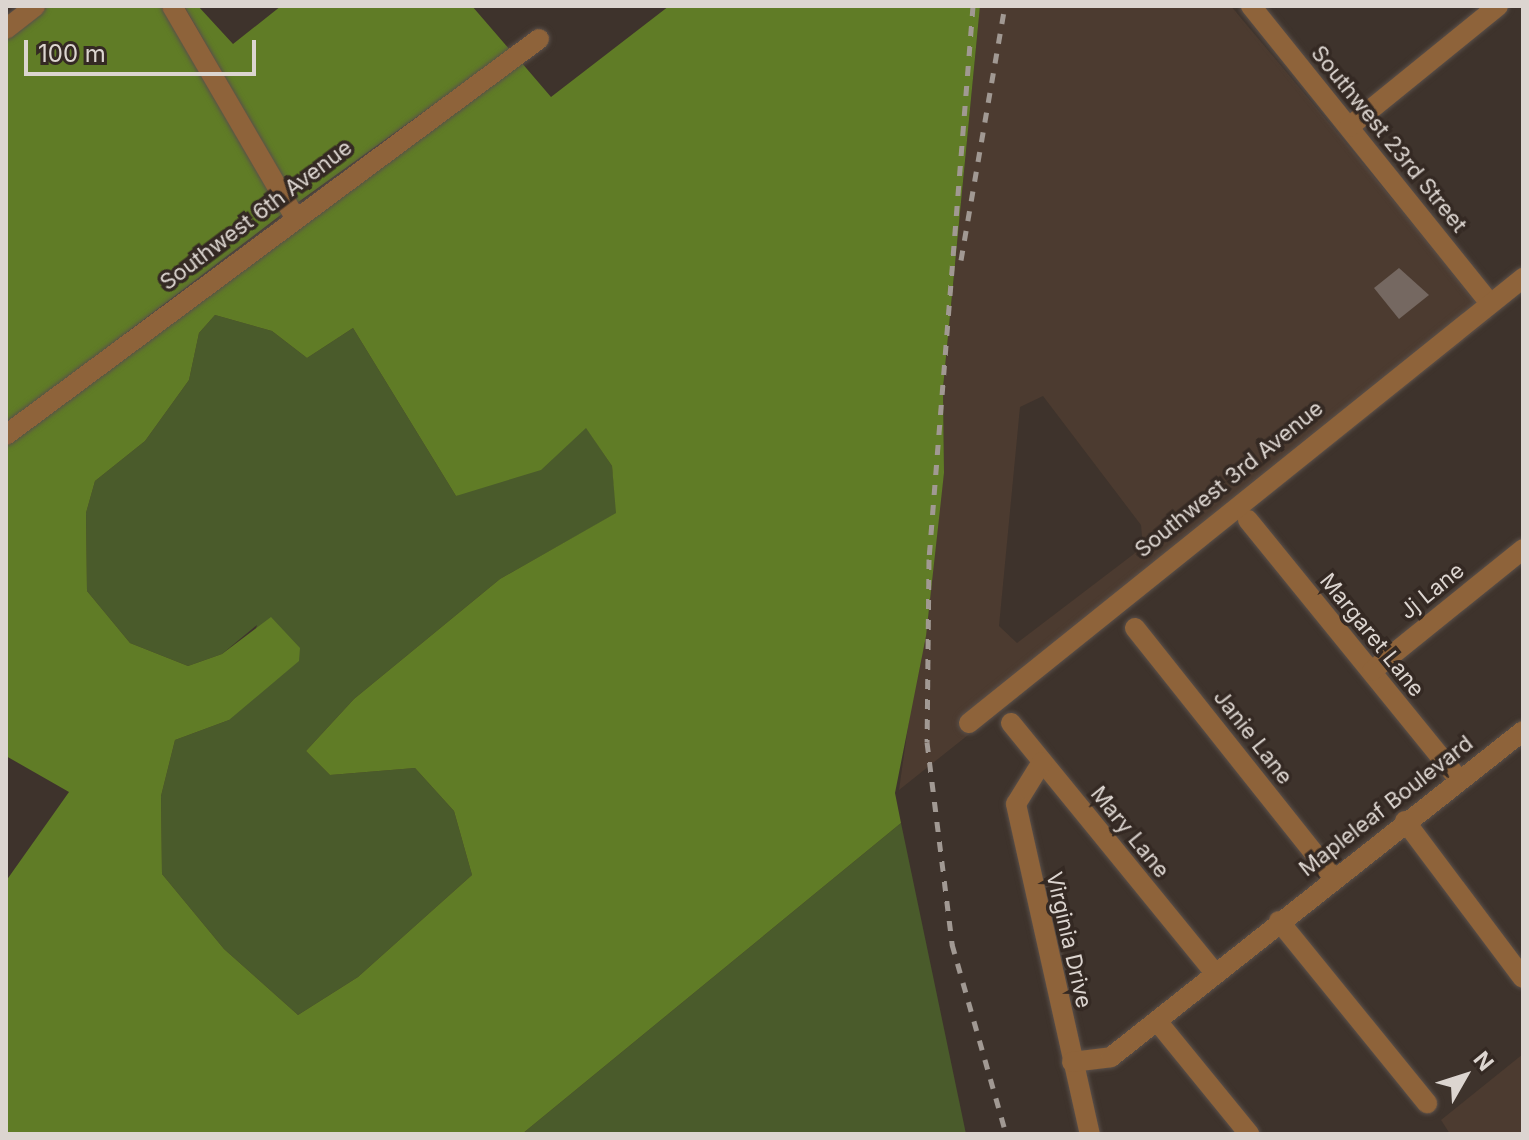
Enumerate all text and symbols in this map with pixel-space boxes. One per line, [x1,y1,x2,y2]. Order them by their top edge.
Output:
scale bar [28,24,260,74]
text: 100 m [38,39,106,68]
street label: Southwest 23rd Street [1306,40,1472,238]
street label: Southwest 6th Avenue [155,134,357,296]
street label: Southwest 3rd Avenue [1130,395,1328,563]
street label: Jj Lane [1395,557,1469,625]
street label: Margaret Lane [1314,568,1430,702]
street label: Janie Lane [1208,684,1298,790]
street label: Mapleleaf Boulevard [1294,730,1478,882]
street label: Mary Lane [1085,781,1175,883]
street label: Virginia Drive [1041,869,1097,1011]
north arrow [1425,1036,1505,1116]
text: N [1468,1046,1499,1076]

